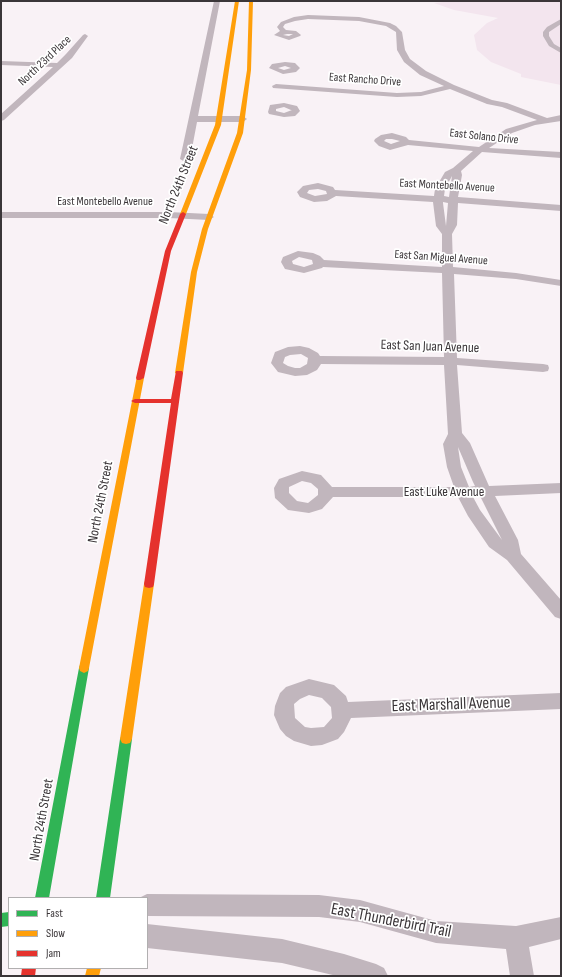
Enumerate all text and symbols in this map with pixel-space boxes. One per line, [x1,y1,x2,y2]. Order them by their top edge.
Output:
street label: North 23rd Place [16,33,74,89]
street label: East Rancho Drive [328,70,402,90]
street label: East Solano Drive [449,126,519,148]
street label: North 24th Street [156,143,202,227]
street label: East Montebello Avenue [399,176,495,196]
street label: East Montebello Avenue [57,195,153,209]
street label: East San Miguel Avenue [394,248,488,268]
street label: East San Juan Avenue [380,337,480,357]
street label: North 24th Street [85,460,117,544]
street label: East Luke Avenue [404,484,484,500]
street label: East Marshall Avenue [391,693,511,717]
street label: North 24th Street [27,778,57,862]
legend [8,897,148,969]
street label: East Thunderbird Trail [329,899,453,943]
text: Fast [46,906,63,921]
text: Slow [46,926,65,941]
text: Jam [46,946,61,961]

